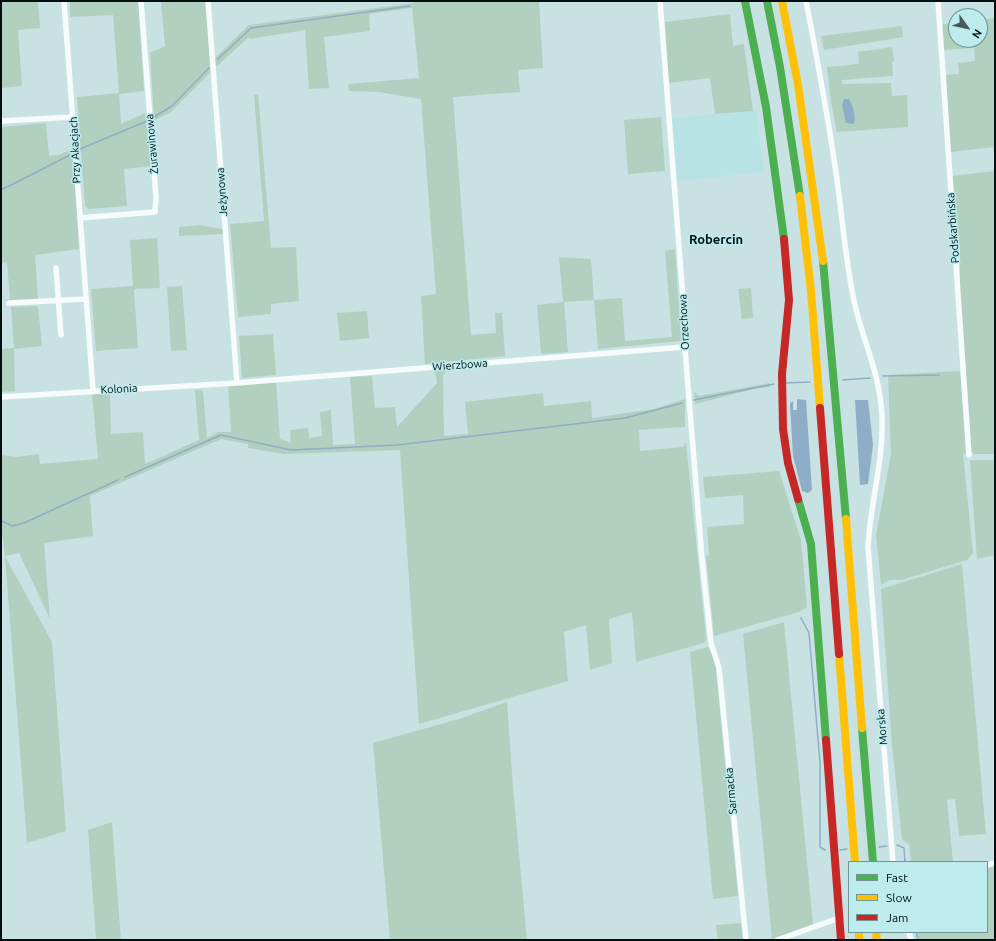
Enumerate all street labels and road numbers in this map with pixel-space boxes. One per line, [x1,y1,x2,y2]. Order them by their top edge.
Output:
street label: Żurawinowa [143,113,161,175]
street label: Przy Akacjach [67,116,83,184]
street label: Jeżynowa [214,167,230,217]
street label: Podskarbińska [944,192,962,264]
street label: Orzechowa [676,294,692,350]
street label: Wierzbowa [432,356,488,374]
street label: Kolonia [100,381,138,397]
street label: Morska [874,708,890,746]
street label: Sarmacka [722,767,740,815]

